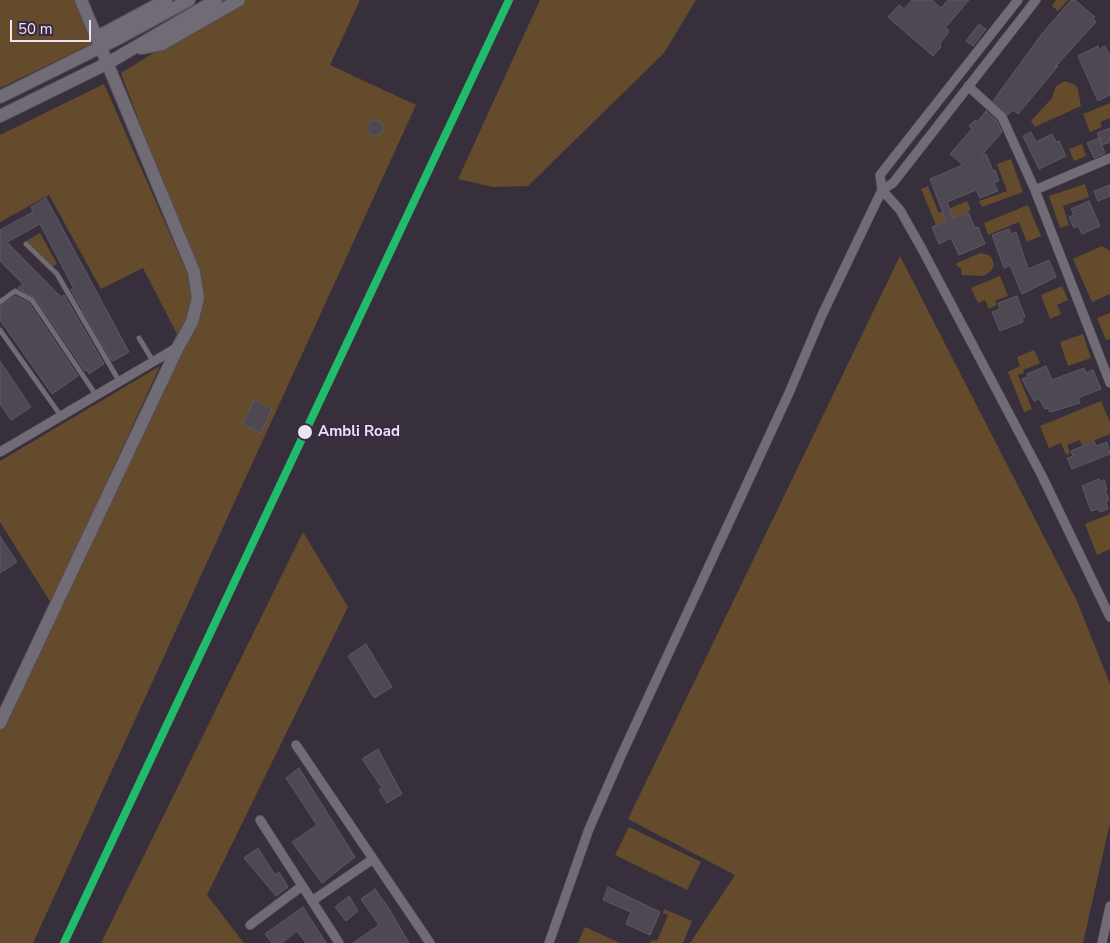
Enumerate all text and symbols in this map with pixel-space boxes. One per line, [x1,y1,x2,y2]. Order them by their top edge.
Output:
scale bar [12,10,94,42]
text: 50 m [18,19,53,39]
marker: Ambli Road [296,423,314,441]
place label: Ambli Road [318,423,400,441]

